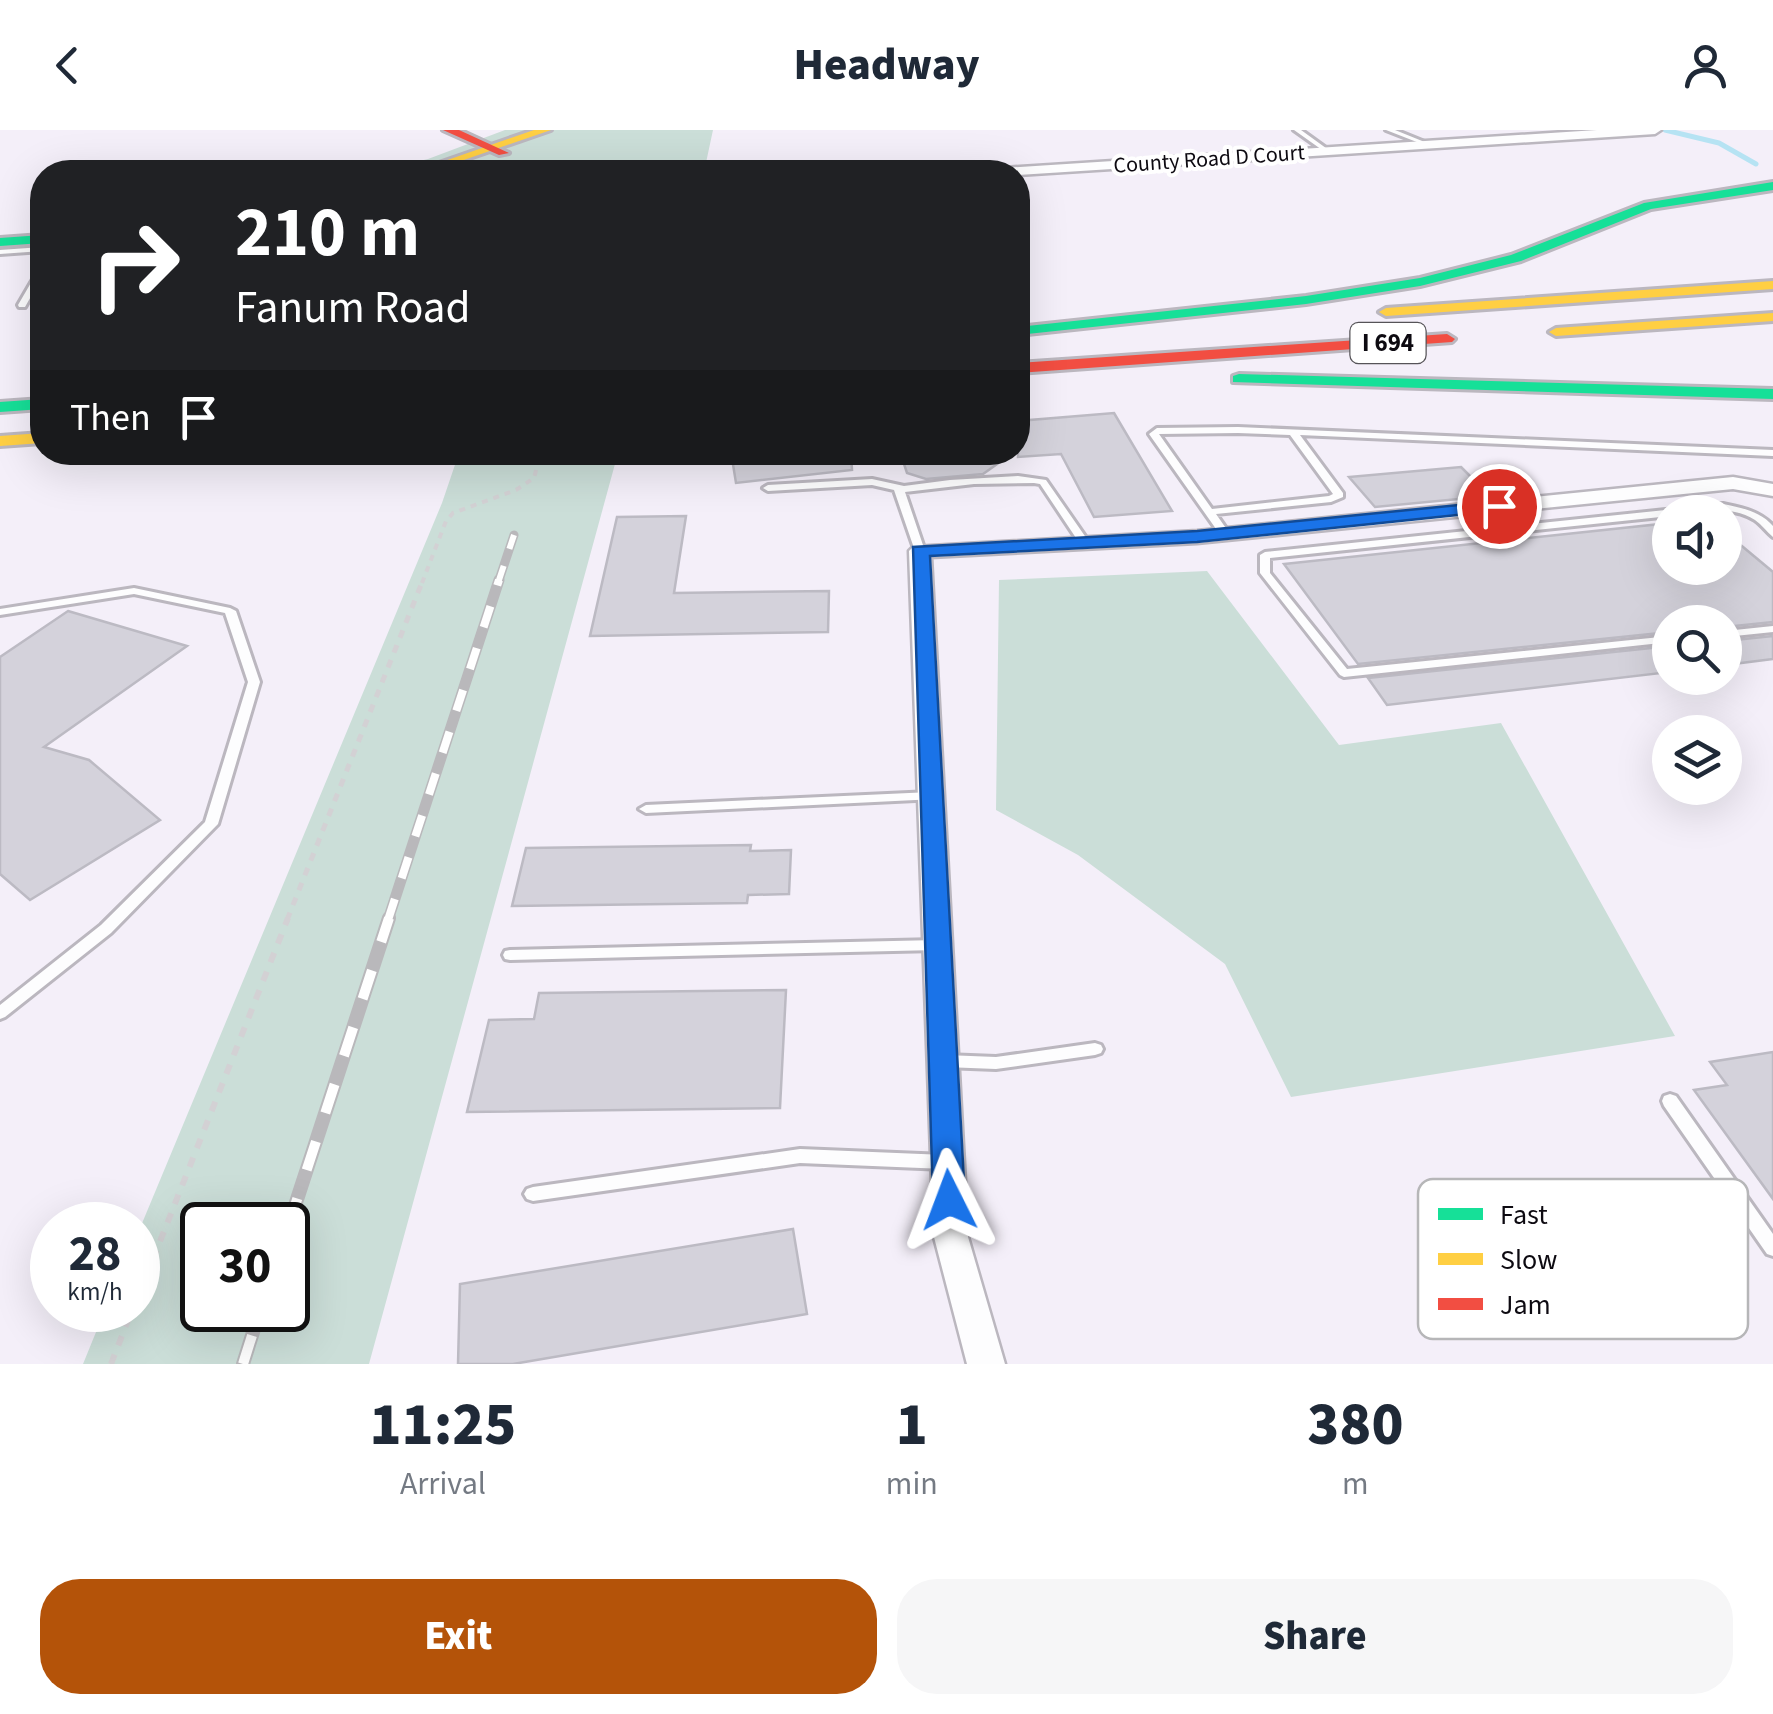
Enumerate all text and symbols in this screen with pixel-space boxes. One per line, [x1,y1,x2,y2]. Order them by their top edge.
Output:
text: Headway [793,33,980,97]
icon: back [40,38,95,93]
icon: person [1678,38,1733,93]
street label: County Road D Court [1112,136,1306,182]
text: 210 m [235,183,420,283]
icon: right [70,200,200,330]
text: Fanum Road [235,276,470,340]
road number: I 694 [1350,323,1426,363]
icon: arrive [171,390,226,445]
text: Then [70,391,151,445]
pin [1457,464,1542,549]
icon: arrive [1472,479,1527,534]
map controls [1652,495,1742,805]
button: sound [1652,495,1742,585]
button: search [1652,605,1742,695]
button: layers [1652,715,1742,805]
position arrow [897,1148,1001,1252]
legend [1418,1179,1748,1339]
text: Fast [1500,1195,1548,1235]
speed limit sign: 30 [180,1202,310,1332]
text: 28 [69,1219,121,1290]
text: Slow [1500,1240,1557,1280]
text: km/h [67,1274,123,1310]
text: Jam [1500,1285,1551,1325]
text: 11:25 [370,1383,516,1468]
text: 1 [896,1383,928,1468]
text: 380 [1307,1383,1403,1468]
text: Arrival [400,1461,486,1507]
text: min [886,1461,938,1507]
text: m [1342,1461,1369,1507]
button: Exit [40,1579,877,1694]
button: Share [897,1579,1733,1694]

